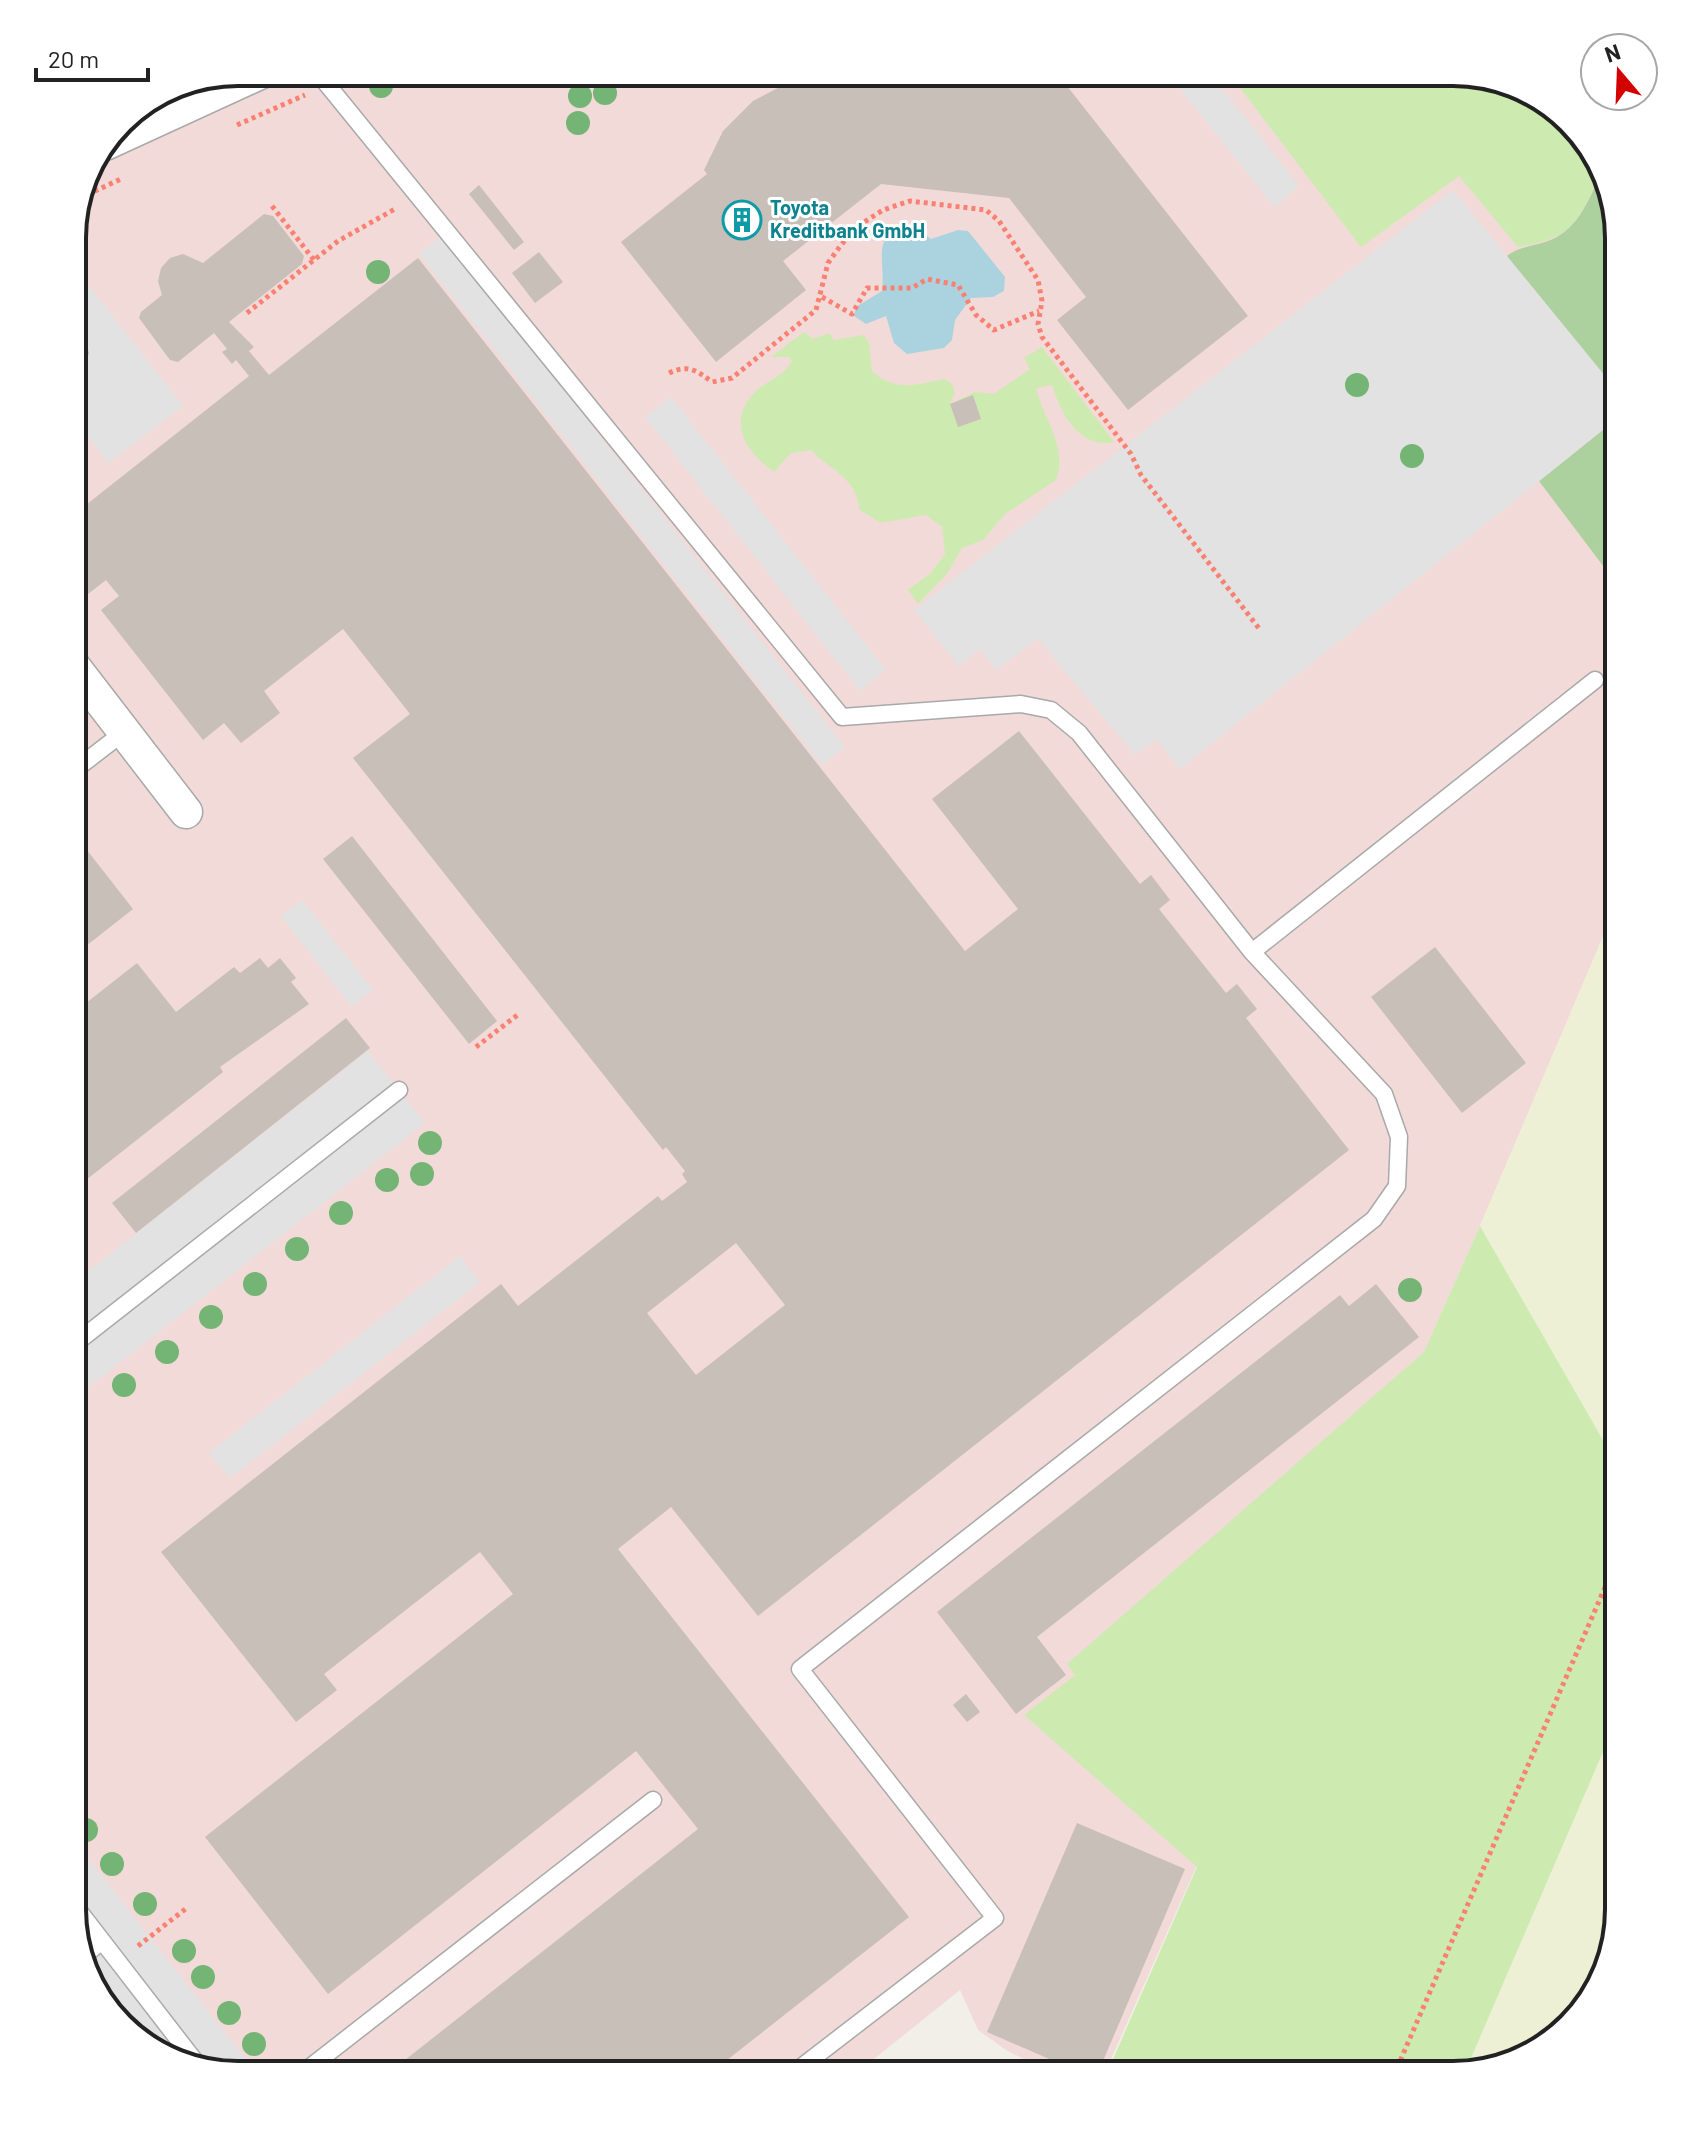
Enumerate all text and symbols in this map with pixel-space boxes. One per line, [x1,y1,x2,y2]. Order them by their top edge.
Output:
scale bar [36,32,148,82]
north arrow [1579,32,1659,112]
text: N [1601,37,1623,67]
text: 20 m [48,44,99,73]
place label: Toyota Kreditbank GmbH [770,195,925,242]
building icon: Toyota Kreditbank GmbH [721,199,763,241]

